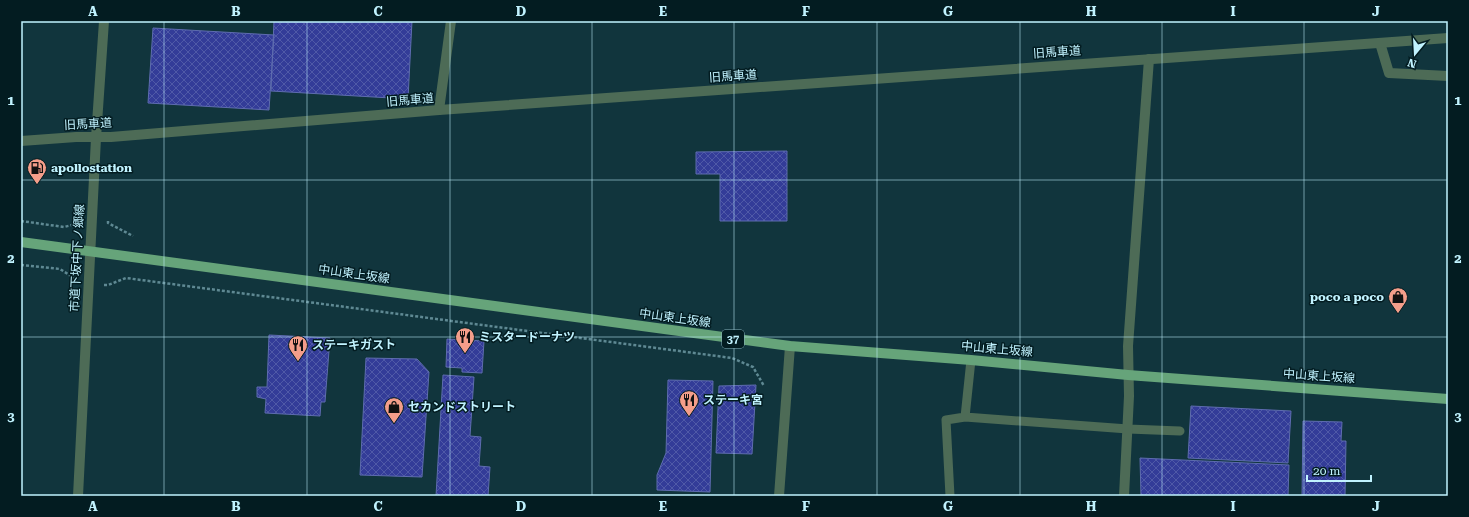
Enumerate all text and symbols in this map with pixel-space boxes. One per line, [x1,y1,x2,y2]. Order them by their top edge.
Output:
text: A [88,4,98,19]
text: B [231,4,241,19]
text: C [373,4,383,19]
text: D [516,4,526,19]
text: E [659,4,667,19]
text: F [802,4,810,19]
text: G [943,4,953,19]
text: H [1086,4,1097,19]
text: I [1230,4,1236,19]
text: J [1372,4,1380,19]
north arrow [1395,34,1435,74]
street label: 旧馬車道 [1033,43,1081,61]
text: N [1406,55,1418,71]
street label: 旧馬車道 [709,67,757,85]
street label: 旧馬車道 [385,91,435,109]
text: 1 [7,93,15,108]
text: 1 [1454,93,1462,108]
street label: 旧馬車道 [64,116,112,132]
fuel station icon: apollostation [26,157,48,185]
place label: apollostation [51,161,132,175]
street label: 市道下坂中下ノ郷線 [67,204,87,312]
text: 2 [7,251,15,266]
text: 2 [1454,251,1462,266]
street label: 中山東上坂線 [317,262,391,286]
shop icon: poco a poco [1387,286,1409,314]
place label: poco a poco [1310,290,1384,304]
street label: 中山東上坂線 [638,306,712,330]
restaurant icon: ミスタードーナツ [454,326,476,354]
place label: ミスタードーナツ [479,330,575,344]
road number: 37 [722,330,744,348]
restaurant icon: ステーキガスト [287,334,309,362]
place label: ステーキガスト [312,338,396,352]
street label: 中山東上坂線 [961,339,1033,359]
street label: 中山東上坂線 [1283,367,1355,385]
restaurant icon: ステーキ宮 [678,389,700,417]
place label: ステーキ宮 [703,393,763,407]
shop icon: セカンドストリート [383,396,405,424]
place label: セカンドストリート [408,400,516,414]
text: 3 [7,409,15,424]
text: 3 [1454,409,1462,424]
scale bar [1307,457,1371,483]
text: 20 m [1313,464,1340,478]
text: A [88,499,98,514]
text: B [231,499,241,514]
text: C [373,499,383,514]
text: D [516,499,526,514]
text: E [659,499,667,514]
text: F [802,499,810,514]
text: G [943,499,953,514]
text: H [1086,499,1097,514]
text: I [1230,499,1236,514]
text: J [1372,499,1380,514]

